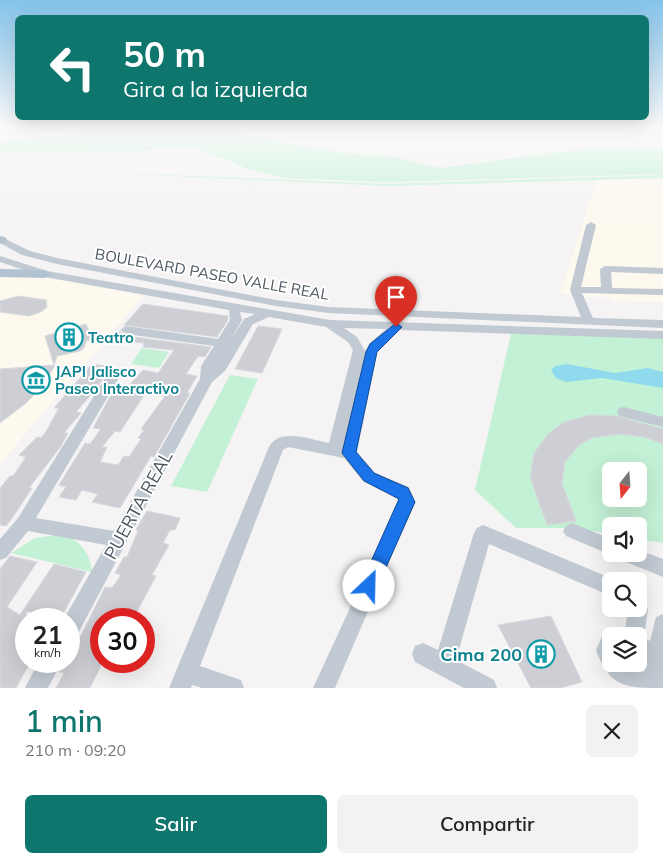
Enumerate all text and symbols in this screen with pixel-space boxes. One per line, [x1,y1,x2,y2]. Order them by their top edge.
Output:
text: 50 m [123,32,206,76]
icon: left [40,35,105,100]
text: Gira a la izquierda [123,75,308,103]
street label: BOULEVARD PASEO VALLE REAL [94,244,330,304]
pin [375,276,417,327]
icon: arrive [382,283,410,311]
building icon: Teatro [54,322,84,352]
place label: Teatro [88,328,134,347]
place label: JAPI Jalisco Paseo Interactivo [55,362,179,398]
museum icon: JAPI Jalisco Paseo Interactivo [21,365,51,395]
street label: PUERTA REAL [99,446,177,563]
north arrow [602,462,648,508]
map controls [602,462,647,672]
button: sound [602,517,647,562]
position arrow [342,559,394,611]
button: search [602,572,647,617]
speed limit sign: 30 [90,608,155,673]
text: 21 [32,619,63,650]
button: layers [602,627,647,672]
building icon: Cima 200 [526,639,556,669]
place label: Cima 200 [440,643,522,666]
text: km/h [34,645,61,660]
text: 1 min [25,702,103,740]
button: close [586,705,638,757]
text: 210 m · 09:20 [25,740,126,760]
button: Salir [25,795,327,853]
button: Compartir [337,795,638,853]

